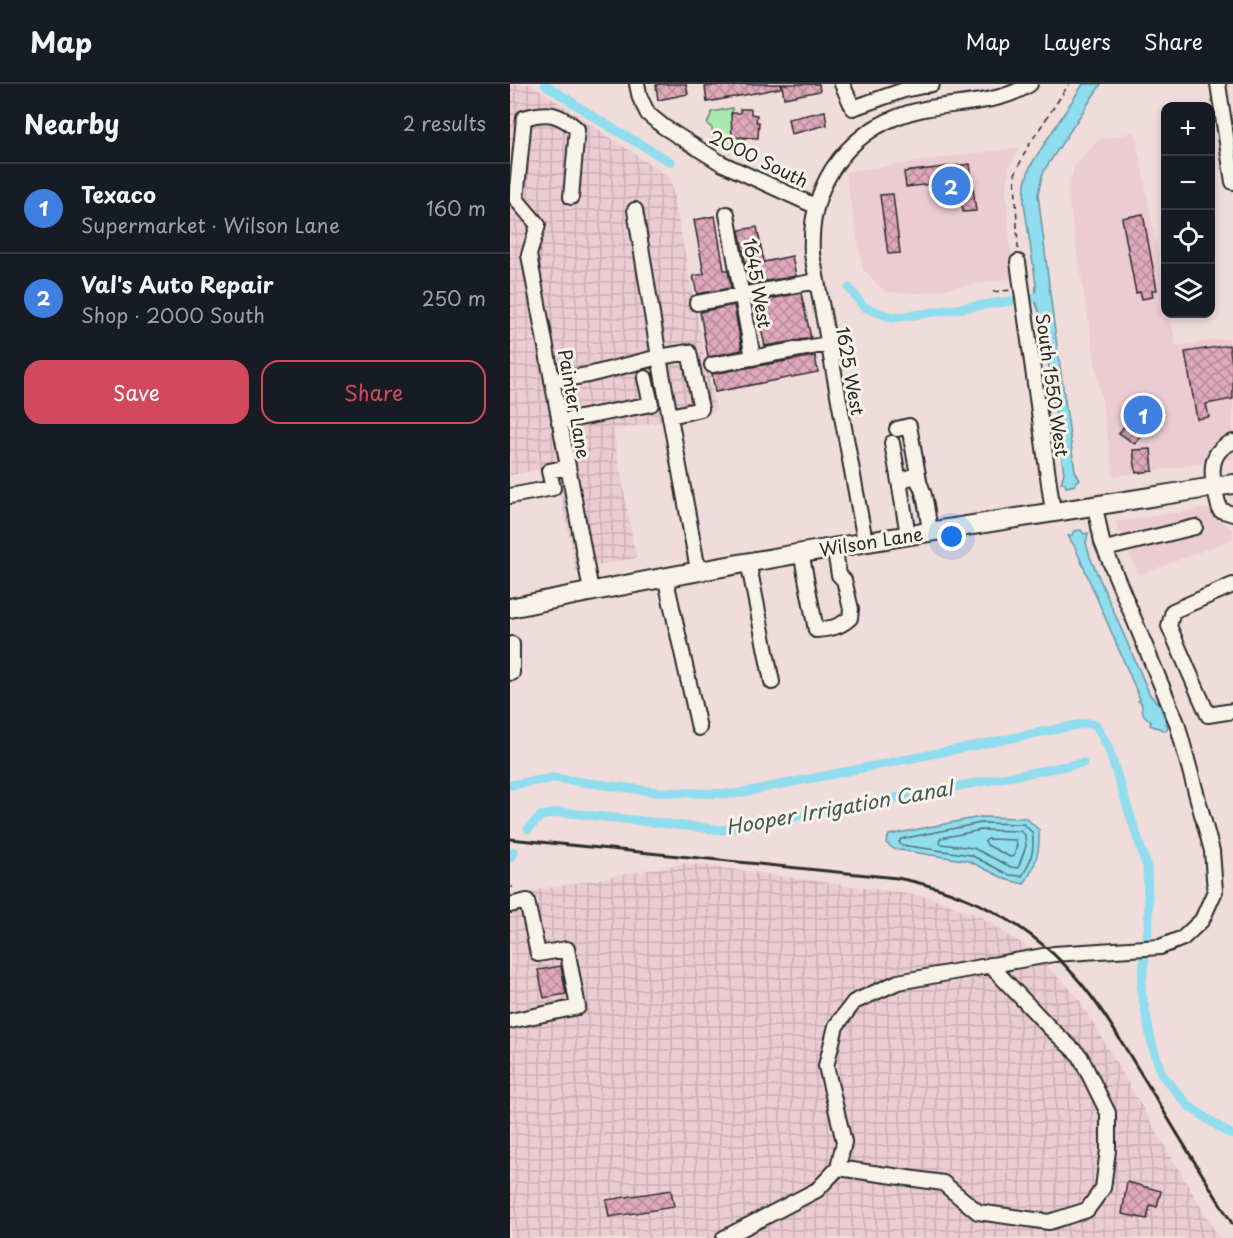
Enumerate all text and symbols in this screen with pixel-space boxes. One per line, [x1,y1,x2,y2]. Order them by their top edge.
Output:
text: Map [30,20,92,63]
text: Map [966,25,1010,57]
text: Layers [1043,25,1111,57]
text: Share [1144,25,1203,57]
map controls [1161,102,1215,318]
button: + [1161,102,1215,156]
text: Nearby [24,104,119,143]
text: 2 results [403,108,486,138]
street label: 2000 South [705,122,813,194]
button: − [1161,156,1215,210]
pin: 2 [932,164,970,208]
text: Texaco [81,177,156,210]
text: 1 [39,193,48,223]
text: 160 m [426,193,486,223]
text: Supermarket · Wilson Lane [81,210,340,240]
button: locate [1161,210,1215,264]
street label: 1645 West [737,236,779,330]
button: layers [1161,264,1215,318]
text: Val's Auto Repair [81,267,274,300]
text: 2 [36,283,51,313]
text: 250 m [422,283,486,313]
text: Shop · 2000 South [81,300,265,330]
street label: South 1550 West [1030,312,1076,458]
street label: 1625 West [830,325,872,417]
street label: Painter Lane [552,347,598,461]
button: Save [24,360,249,424]
button: Share [261,360,486,424]
pin: 1 [1124,392,1162,438]
street label: Wilson Lane [817,519,925,563]
your location [937,522,966,551]
water label: Hooper Irrigation Canal [723,772,958,842]

